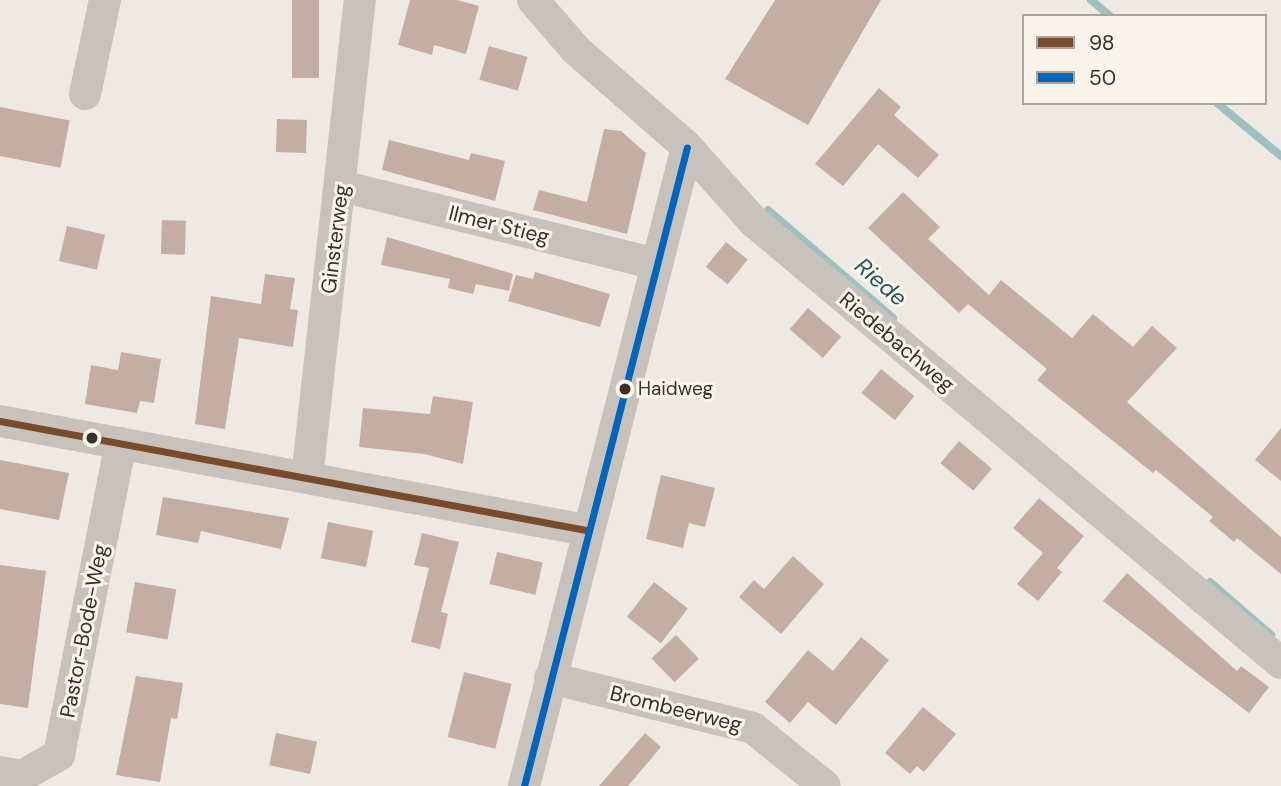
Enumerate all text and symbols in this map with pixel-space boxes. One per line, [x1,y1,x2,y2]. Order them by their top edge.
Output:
legend [1022,14,1267,105]
text: 98 [1089,29,1115,57]
text: 50 [1089,64,1116,92]
street label: Ginsterweg [316,183,354,295]
street label: Ilmer Stieg [446,200,552,250]
water label: Riede [849,252,913,312]
street label: Riedebachweg [834,287,960,397]
place label: Haidweg [638,378,713,400]
marker: Haidweg [618,382,632,396]
unlabelled marker [85,431,99,445]
street label: Pastor-Bode-Weg [55,542,113,720]
street label: Brombeerweg [607,680,745,738]

